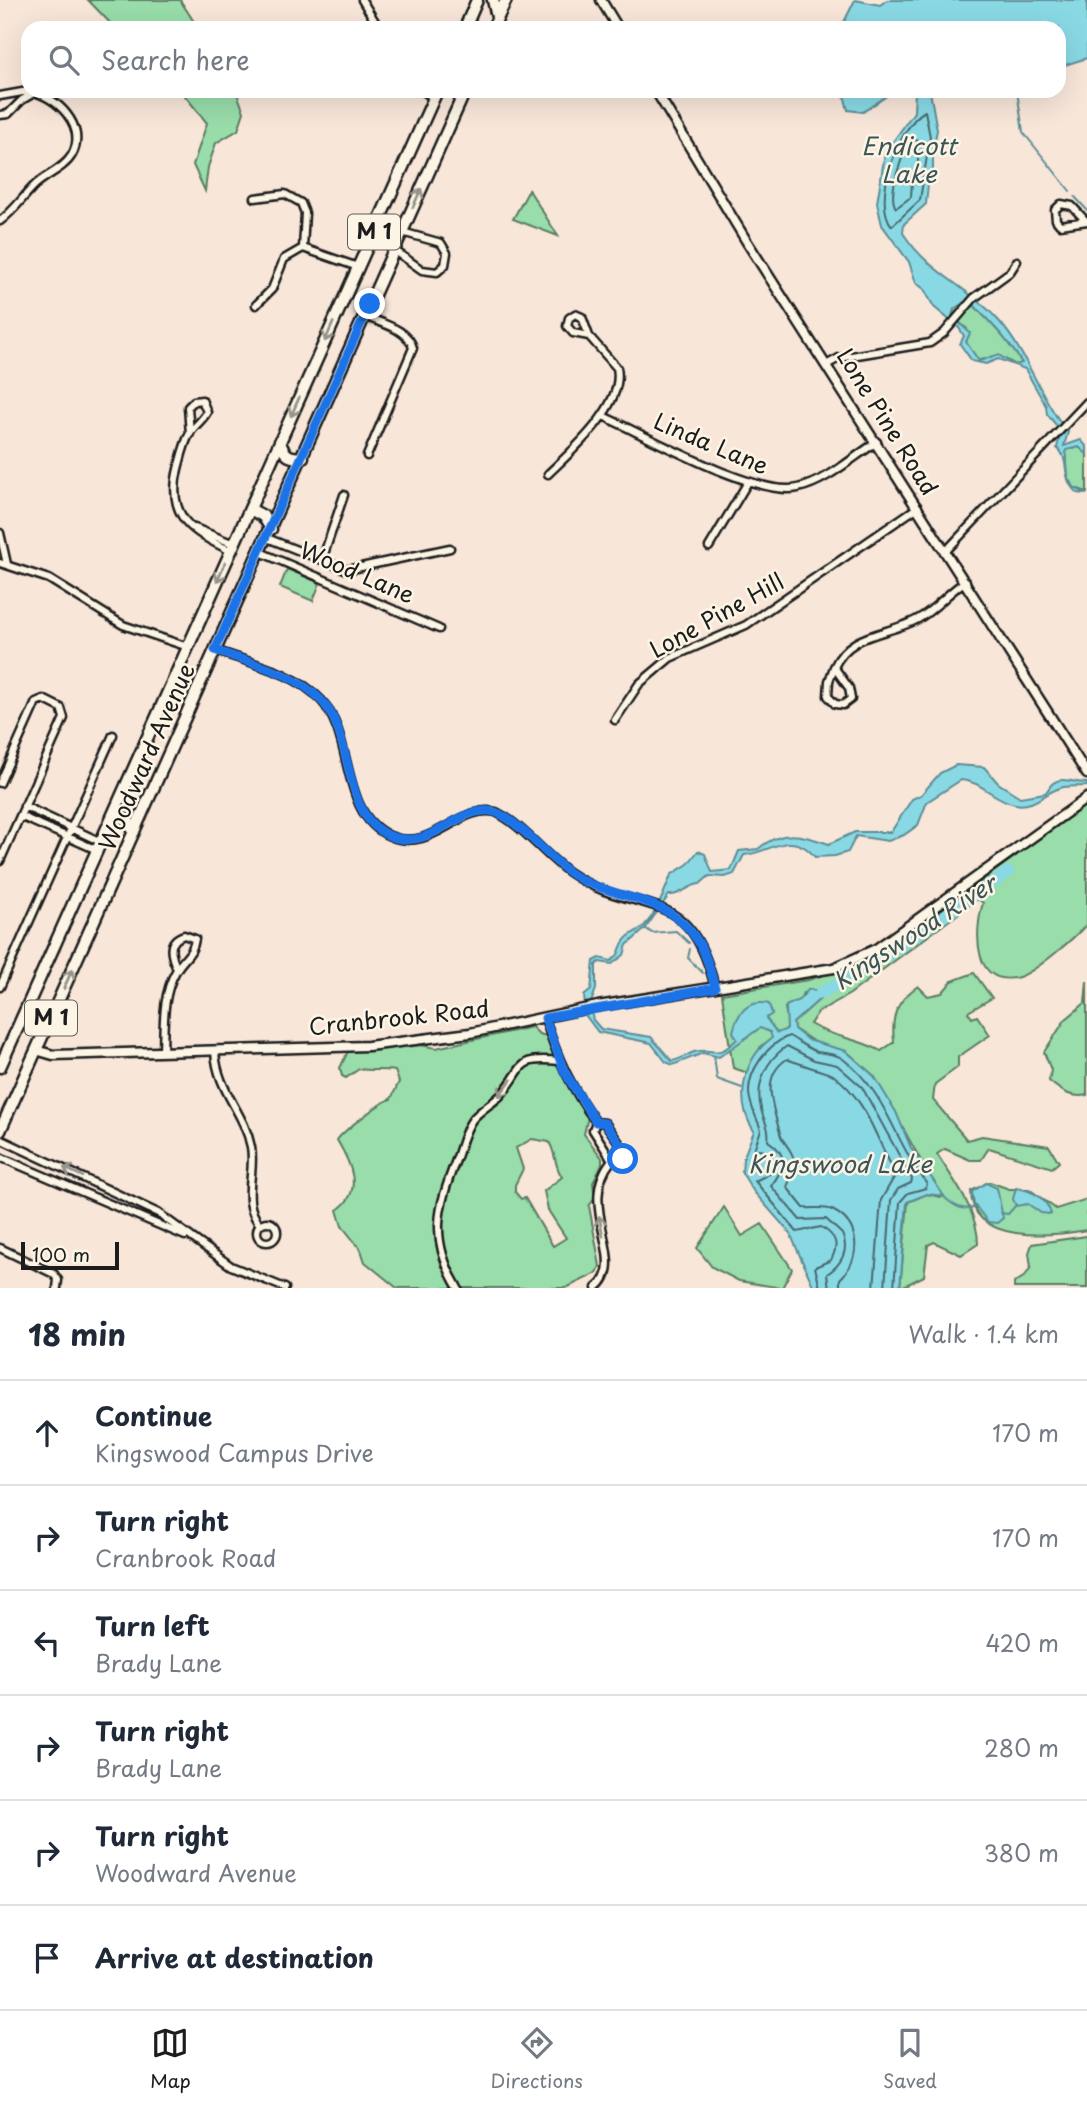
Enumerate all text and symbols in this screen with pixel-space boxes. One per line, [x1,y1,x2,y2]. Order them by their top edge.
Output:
search box [21,21,1066,98]
text: Search here [101,40,250,79]
icon: search [45,41,83,79]
water label: Endicott Lake [862,127,959,191]
one-way arrow [411,188,424,209]
road number: M 1 [348,215,400,250]
route end [354,288,385,319]
one-way arrow [322,321,335,342]
street label: Lone Pine Road [829,341,948,502]
one-way arrow [288,396,301,418]
street label: Linda Lane [649,403,774,482]
street label: Wood Lane [295,532,420,612]
one-way arrow [214,561,227,582]
street label: Lone Pine Hill [643,563,790,666]
street label: Woodward Avenue [89,657,203,856]
water label: Kingswood River [825,863,1005,998]
one-way arrow [62,969,75,990]
street label: Cranbrook Road [307,990,491,1043]
road number: M 1 [25,1000,77,1036]
one-way arrow [497,1079,512,1097]
route start [607,1143,638,1174]
water label: Kingswood Lake [748,1145,933,1181]
one-way arrow [63,1165,84,1179]
one-way arrow [593,1215,607,1238]
scale bar [21,1239,119,1271]
text: 100 m [32,1240,90,1268]
text: 18 min [28,1311,126,1356]
text: Walk · 1.4 km [908,1316,1059,1351]
text: Continue [95,1396,212,1435]
icon: ahead [28,1414,66,1452]
text: 170 m [992,1415,1059,1450]
text: Kingswood Campus Drive [95,1435,374,1470]
text: Turn right [95,1501,229,1540]
icon: right [28,1519,66,1557]
text: 170 m [992,1520,1059,1555]
text: Cranbrook Road [95,1540,276,1575]
text: Turn left [95,1606,210,1645]
icon: left [28,1624,66,1662]
text: 420 m [985,1625,1059,1660]
text: Brady Lane [95,1645,222,1680]
text: Turn right [95,1711,229,1750]
icon: right [28,1729,66,1767]
text: 280 m [984,1730,1059,1765]
text: Brady Lane [95,1750,222,1785]
text: Turn right [95,1816,229,1855]
icon: right [28,1834,66,1872]
text: 380 m [984,1835,1059,1870]
text: Woodward Avenue [95,1855,297,1890]
text: Arrive at destination [95,1938,374,1977]
icon: arrive [28,1939,66,1977]
tab: Map [150,2024,191,2094]
tab: Directions [491,2024,583,2094]
tab: Saved [883,2024,937,2094]

